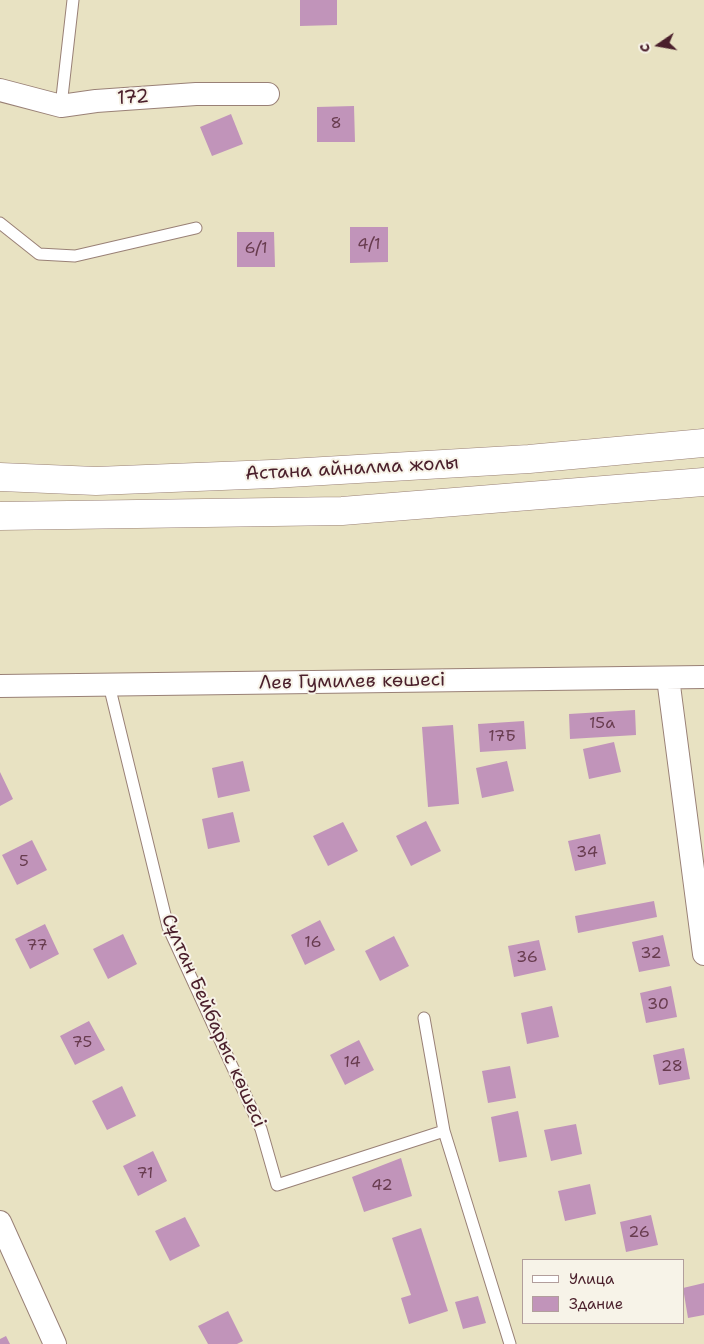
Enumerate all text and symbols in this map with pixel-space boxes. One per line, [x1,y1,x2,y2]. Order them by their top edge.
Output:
north arrow [634,20,684,70]
text: С [635,42,654,54]
street label: 172 [116,86,150,110]
house number: 8 [330,114,342,134]
house number: 4/1 [357,235,381,255]
house number: 6/1 [244,239,268,259]
street label: Астана айналма жолы [245,452,459,486]
street label: Лев Гумилев көшесі [259,669,445,695]
house number: 15а [589,714,615,734]
house number: 17Б [488,727,516,747]
house number: 34 [576,843,598,863]
house number: 5 [19,852,29,872]
street label: Сұлтан Бейбарыс көшесі [156,911,270,1131]
house number: 16 [304,933,322,953]
house number: 77 [26,936,48,956]
house number: 32 [640,944,662,964]
house number: 36 [516,948,538,968]
house number: 30 [647,995,669,1015]
house number: 75 [72,1033,92,1053]
house number: 14 [343,1053,361,1073]
house number: 28 [661,1057,683,1077]
house number: 71 [136,1164,154,1184]
house number: 42 [371,1176,393,1196]
house number: 26 [628,1223,650,1243]
legend [522,1259,684,1324]
text: Улица [569,1269,614,1289]
text: Здание [569,1294,623,1314]

